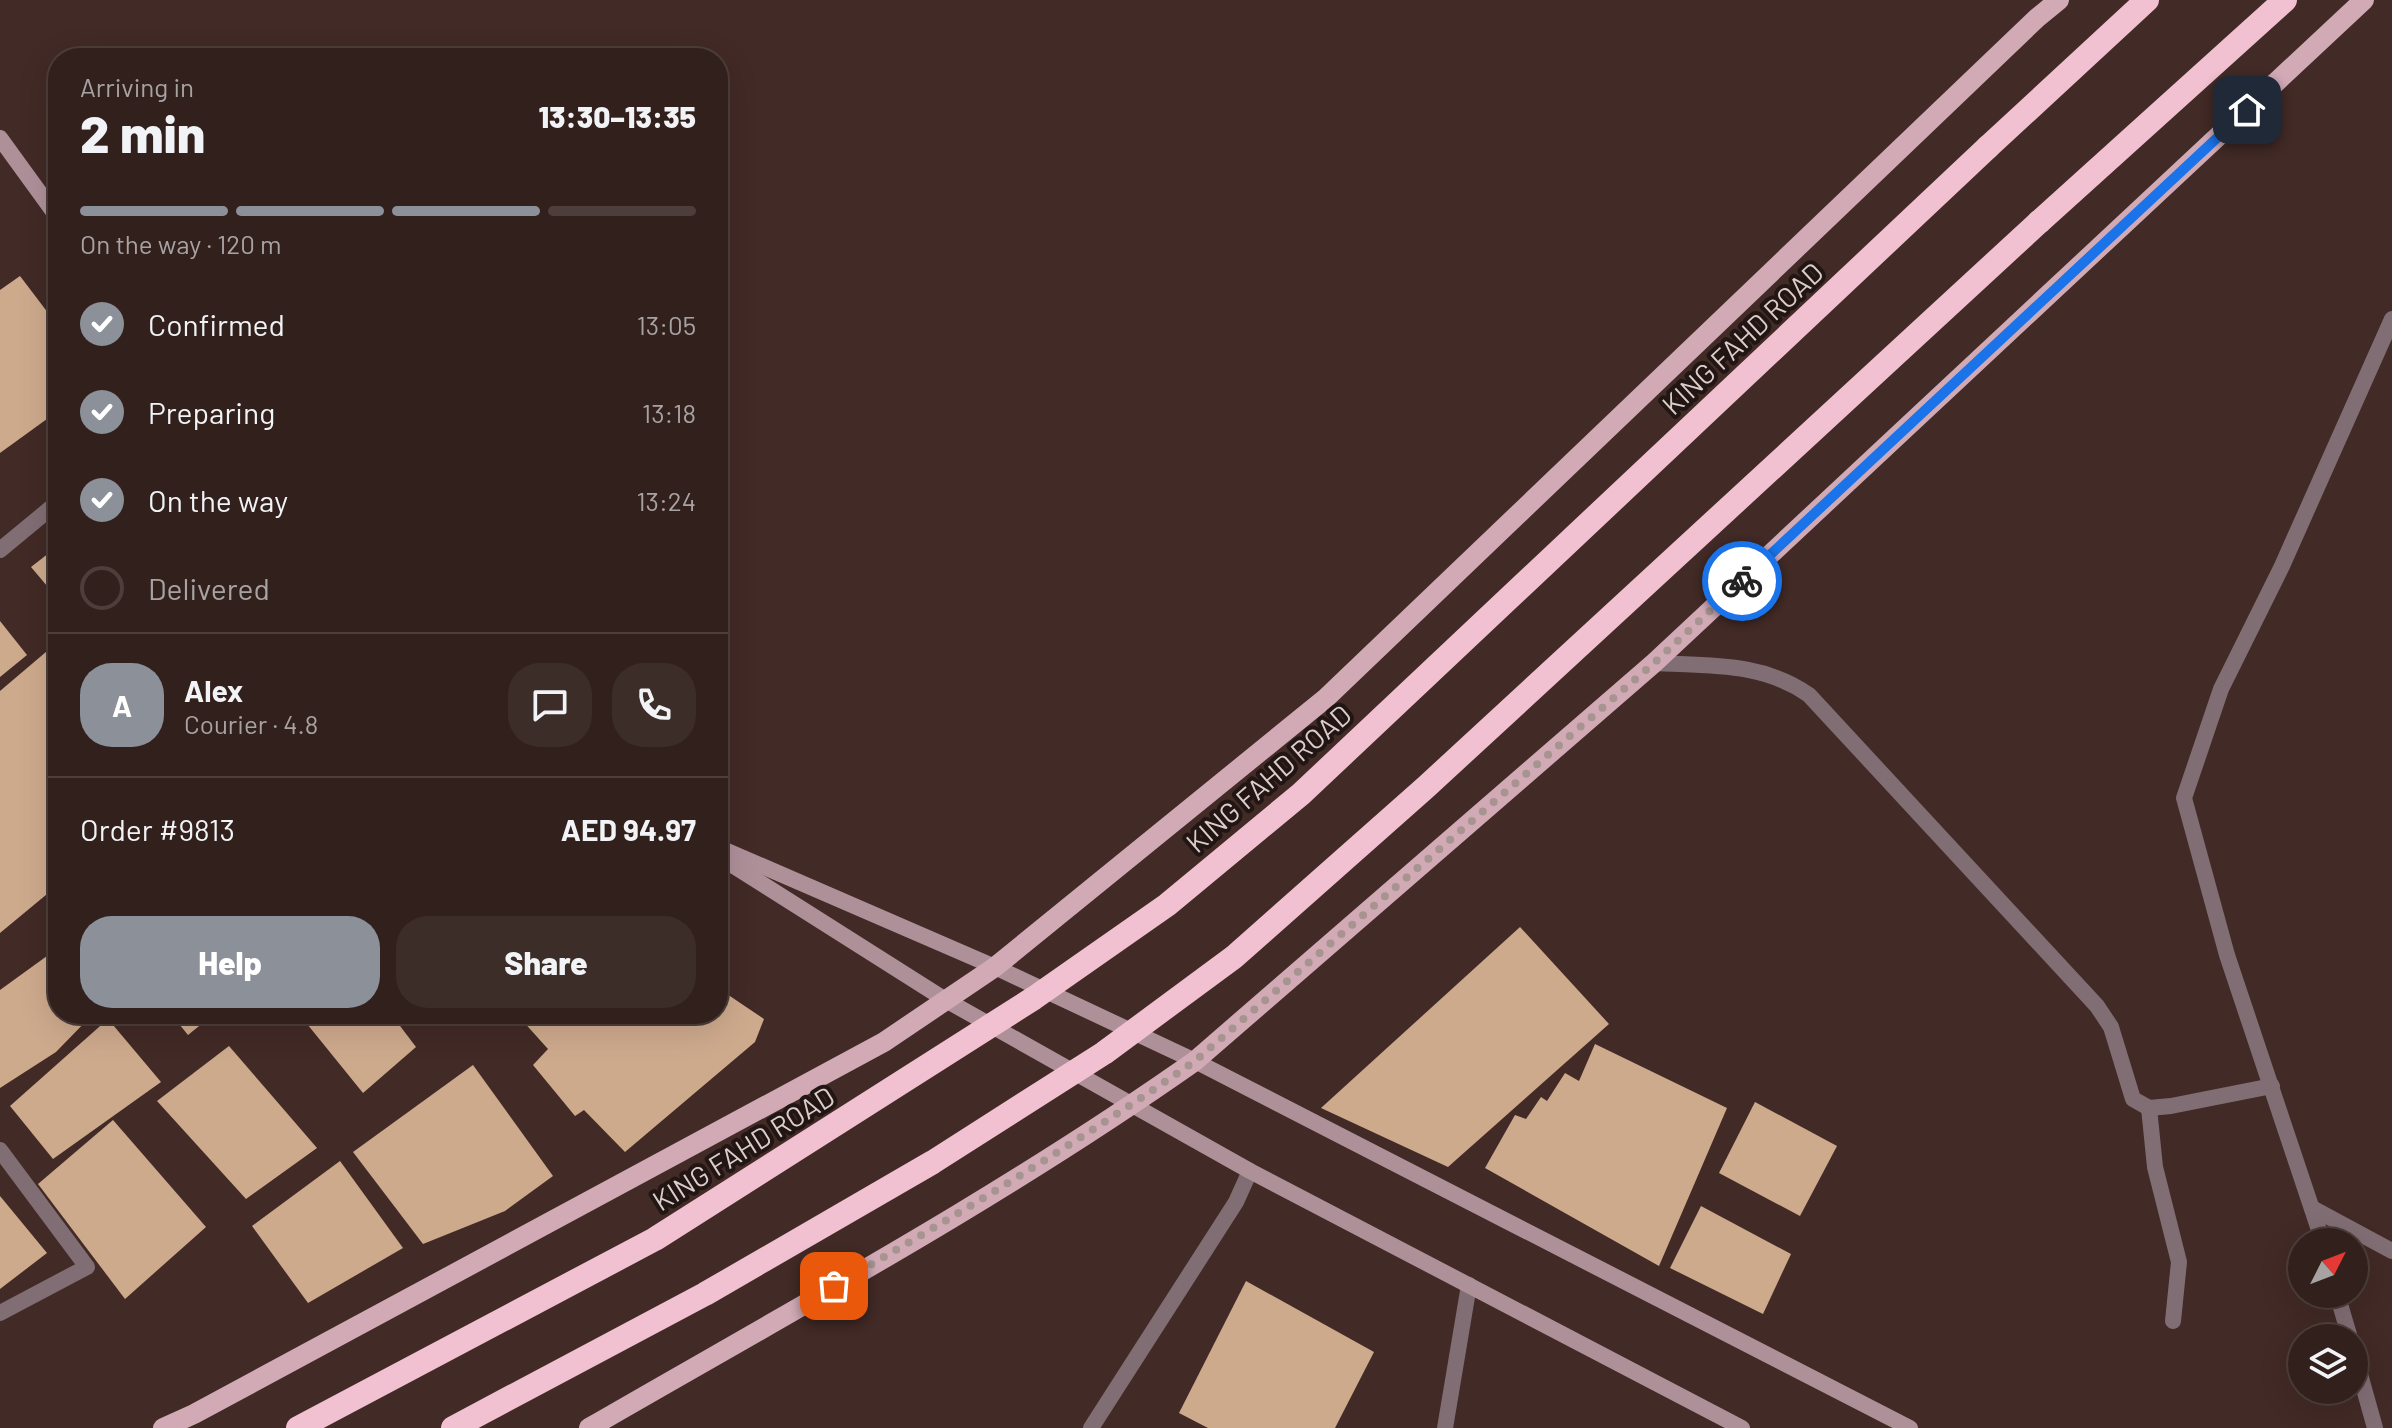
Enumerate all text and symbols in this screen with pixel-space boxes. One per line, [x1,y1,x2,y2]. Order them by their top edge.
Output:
text: Arriving in [80,71,194,102]
pin [2213,76,2281,144]
icon: home [2225,88,2269,132]
text: 13:30–13:35 [538,98,696,134]
text: 2 min [80,101,205,163]
text: On the way · 120 m [80,228,282,259]
street label: KING FAHD ROAD [1654,255,1830,421]
icon: check [80,302,124,346]
text: Confirmed [148,306,285,342]
text: 13:05 [637,309,696,340]
icon: check [80,390,124,434]
text: Preparing [148,394,275,430]
text: 13:18 [642,397,696,428]
icon: check [80,478,124,522]
text: On the way [148,482,288,518]
text: 13:24 [636,485,696,516]
courier [1702,541,1782,621]
icon: bike [1720,559,1764,603]
text: Delivered [148,570,270,606]
button: chat [508,663,592,747]
button: phone [612,663,696,747]
text: Alex [184,672,243,708]
text: A [112,687,132,723]
street label: KING FAHD ROAD [1179,697,1357,859]
text: Courier · 4.8 [184,708,318,739]
text: Order #9813 [80,811,235,847]
text: AED 94.97 [561,811,696,847]
button: Help [80,916,380,1008]
button: Share [396,916,696,1008]
street label: KING FAHD ROAD [646,1079,840,1217]
north arrow [2288,1228,2368,1308]
map controls [2288,1228,2368,1404]
pin [800,1252,868,1320]
icon: bag [812,1264,856,1308]
button: layers [2288,1324,2368,1404]

